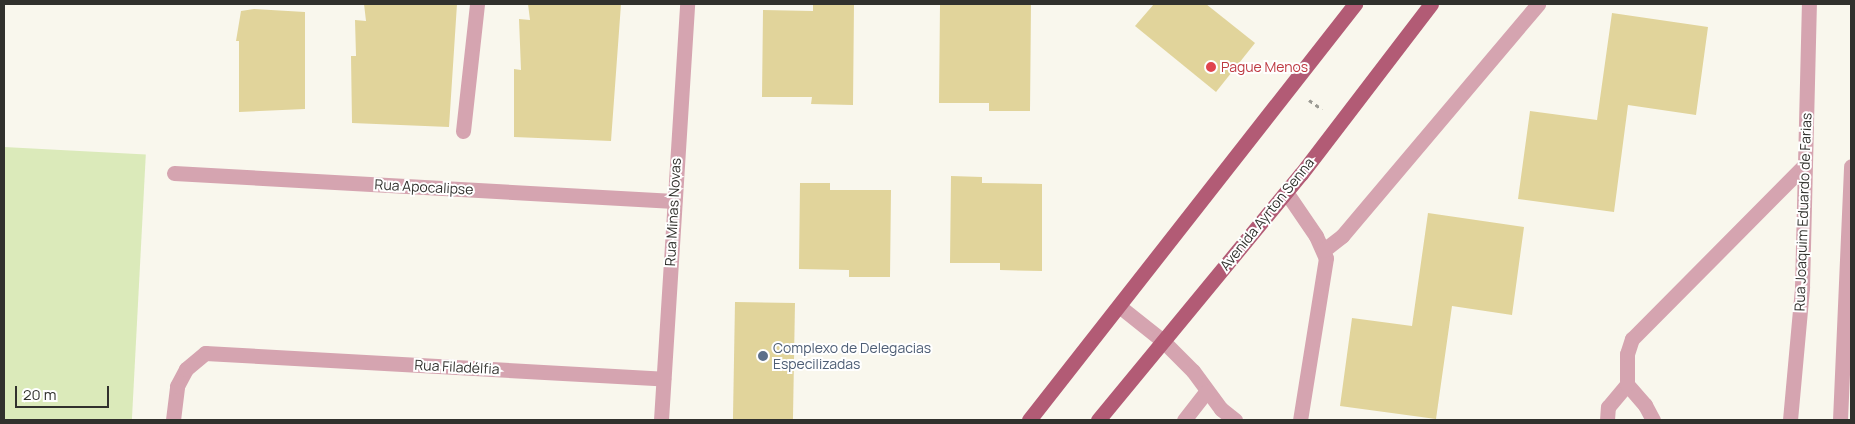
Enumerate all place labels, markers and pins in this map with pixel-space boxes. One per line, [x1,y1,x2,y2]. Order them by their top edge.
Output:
place label: Pague Menos [1221,59,1308,75]
marker: Pague Menos [1205,61,1217,73]
place label: Complexo de Delegacias Especilizadas [773,340,931,372]
marker: Complexo de Delegacias Especilizadas [757,350,769,362]

